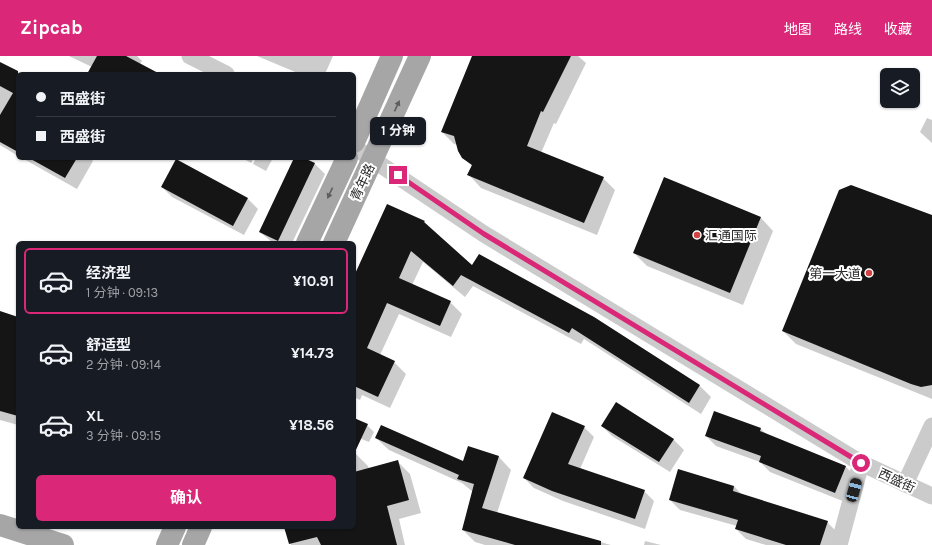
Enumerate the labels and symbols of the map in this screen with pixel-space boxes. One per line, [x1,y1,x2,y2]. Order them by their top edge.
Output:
one-way arrow [394,100,400,112]
callout: 1 分钟 [370,117,426,145]
street label: 青年路 [347,161,377,203]
route end [389,166,407,184]
one-way arrow [327,188,333,199]
place label: 汇通国际 [705,228,757,243]
marker: 汇通国际 [692,230,702,240]
place label: 第一大道 [809,266,861,281]
marker: 第一大道 [864,268,874,278]
route start [852,454,870,472]
street label: 西盛街 [876,465,918,495]
car [845,477,863,503]

